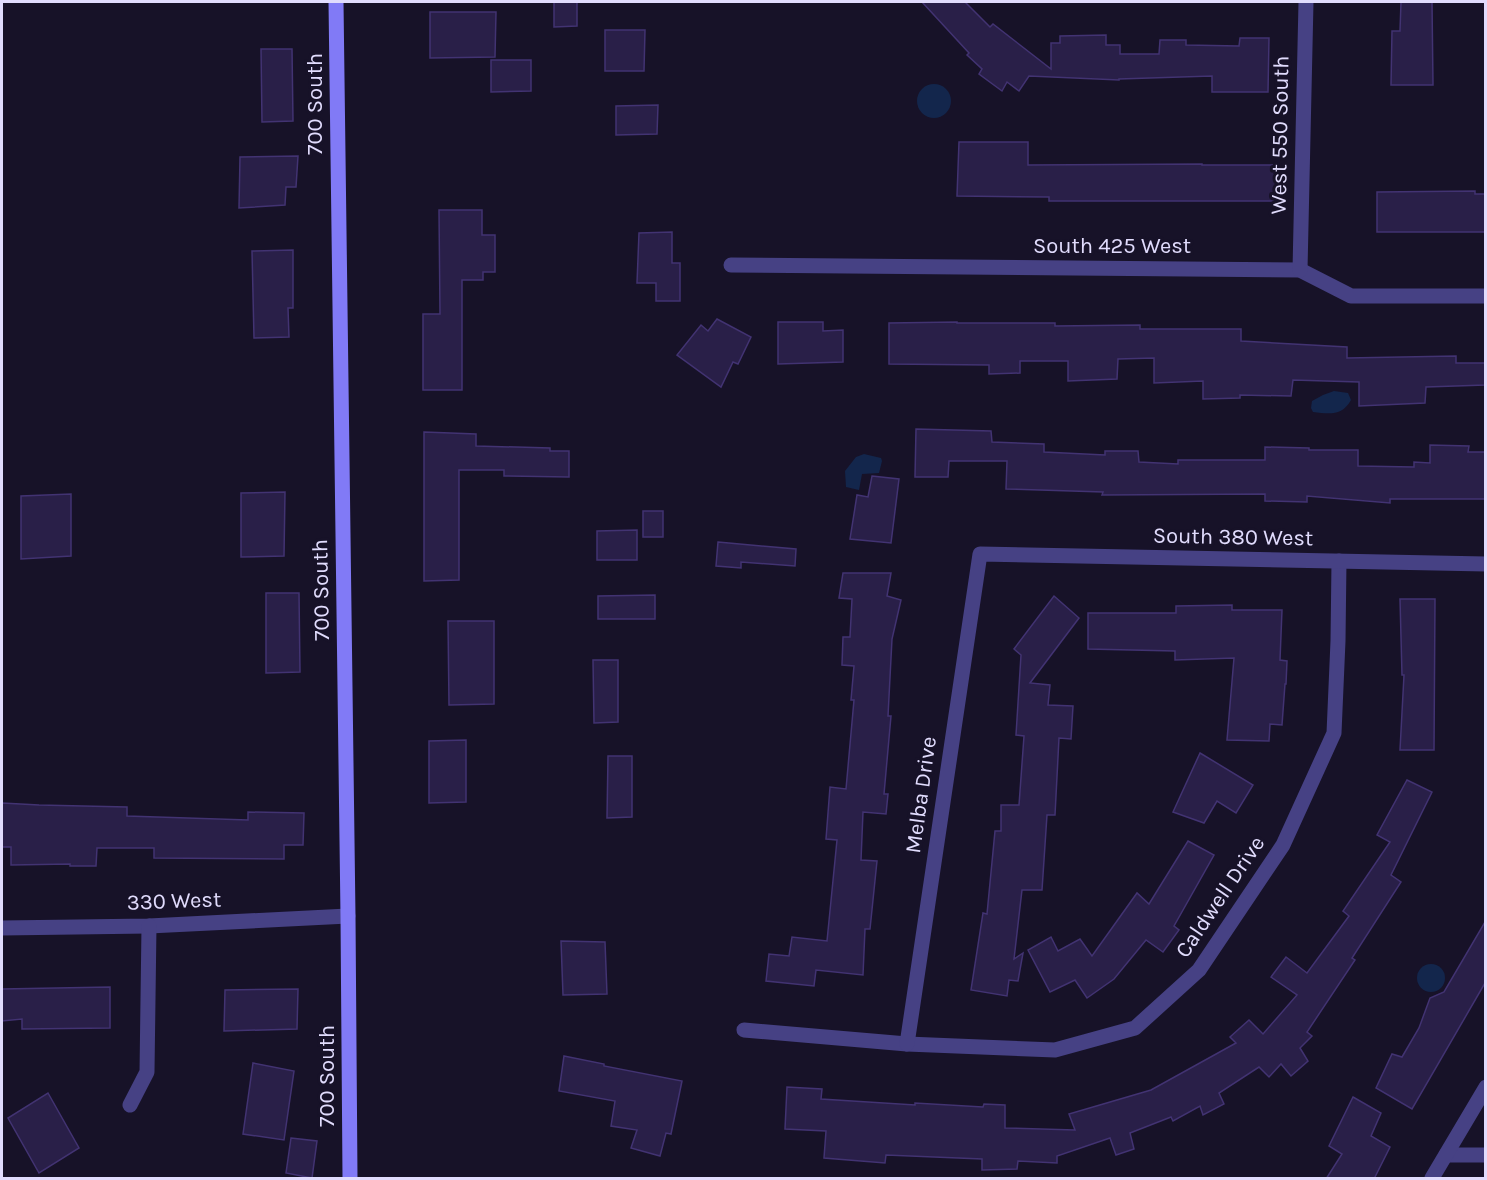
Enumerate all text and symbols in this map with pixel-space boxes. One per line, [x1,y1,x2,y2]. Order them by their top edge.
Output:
street label: 700 South [302,53,328,155]
street label: West 550 South [1266,55,1294,215]
street label: South 425 West [1033,233,1191,259]
street label: South 380 West [1153,523,1313,551]
street label: 700 South [307,539,335,641]
street label: Melba Drive [900,735,942,855]
street label: Caldwell Drive [1170,831,1270,963]
street label: 330 West [126,886,222,916]
street label: 700 South [314,1025,340,1127]

